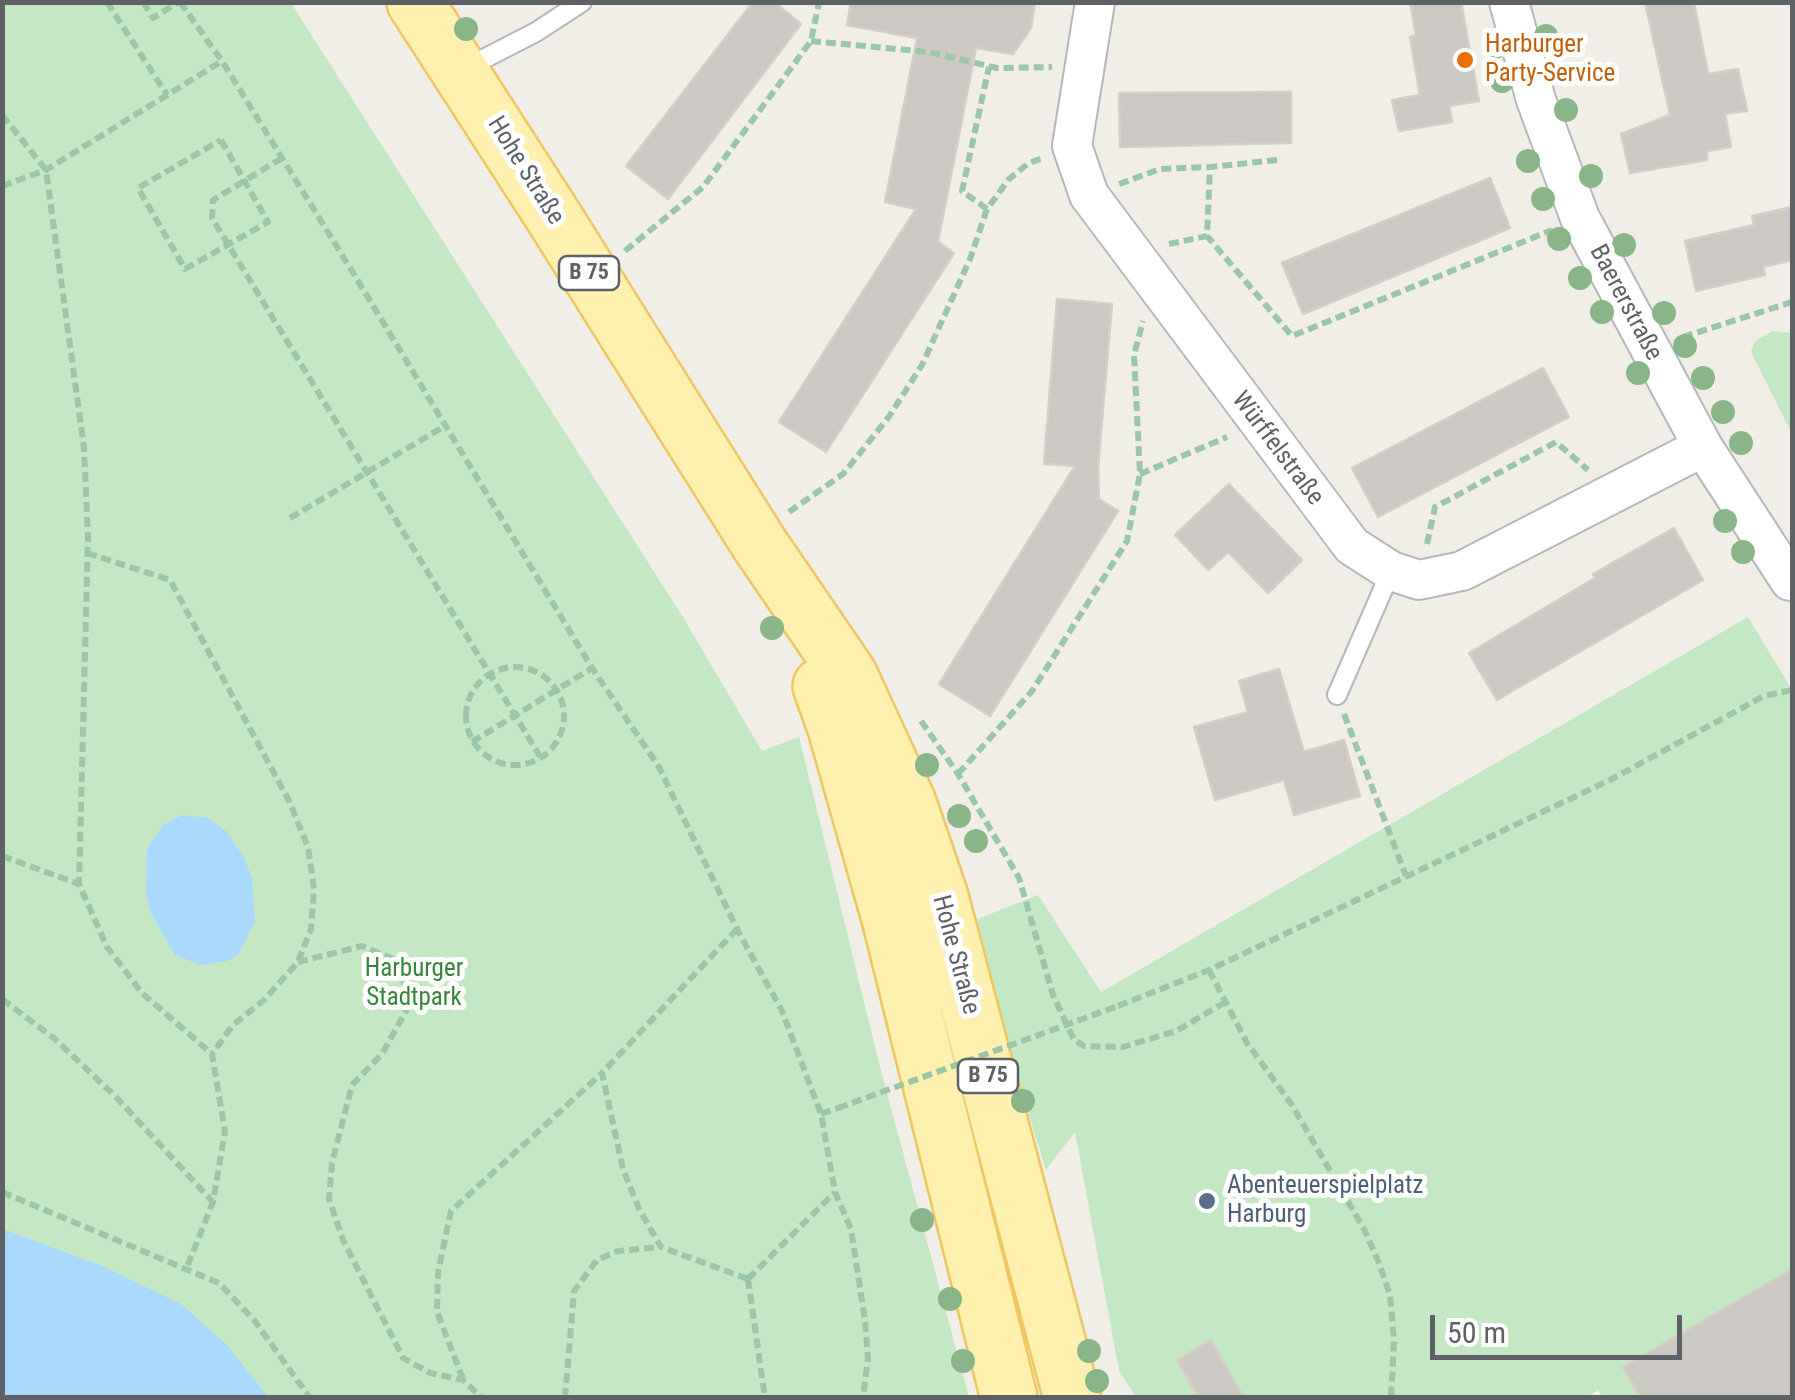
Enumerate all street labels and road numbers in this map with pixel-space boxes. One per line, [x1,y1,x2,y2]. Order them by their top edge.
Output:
street label: Hohe Straße [480,111,570,231]
street label: Baererstraße [1582,240,1668,366]
road number: B 75 [559,256,619,290]
street label: Würffelstraße [1225,386,1329,512]
street label: Hohe Straße [925,892,985,1018]
road number: B 75 [958,1059,1018,1093]

